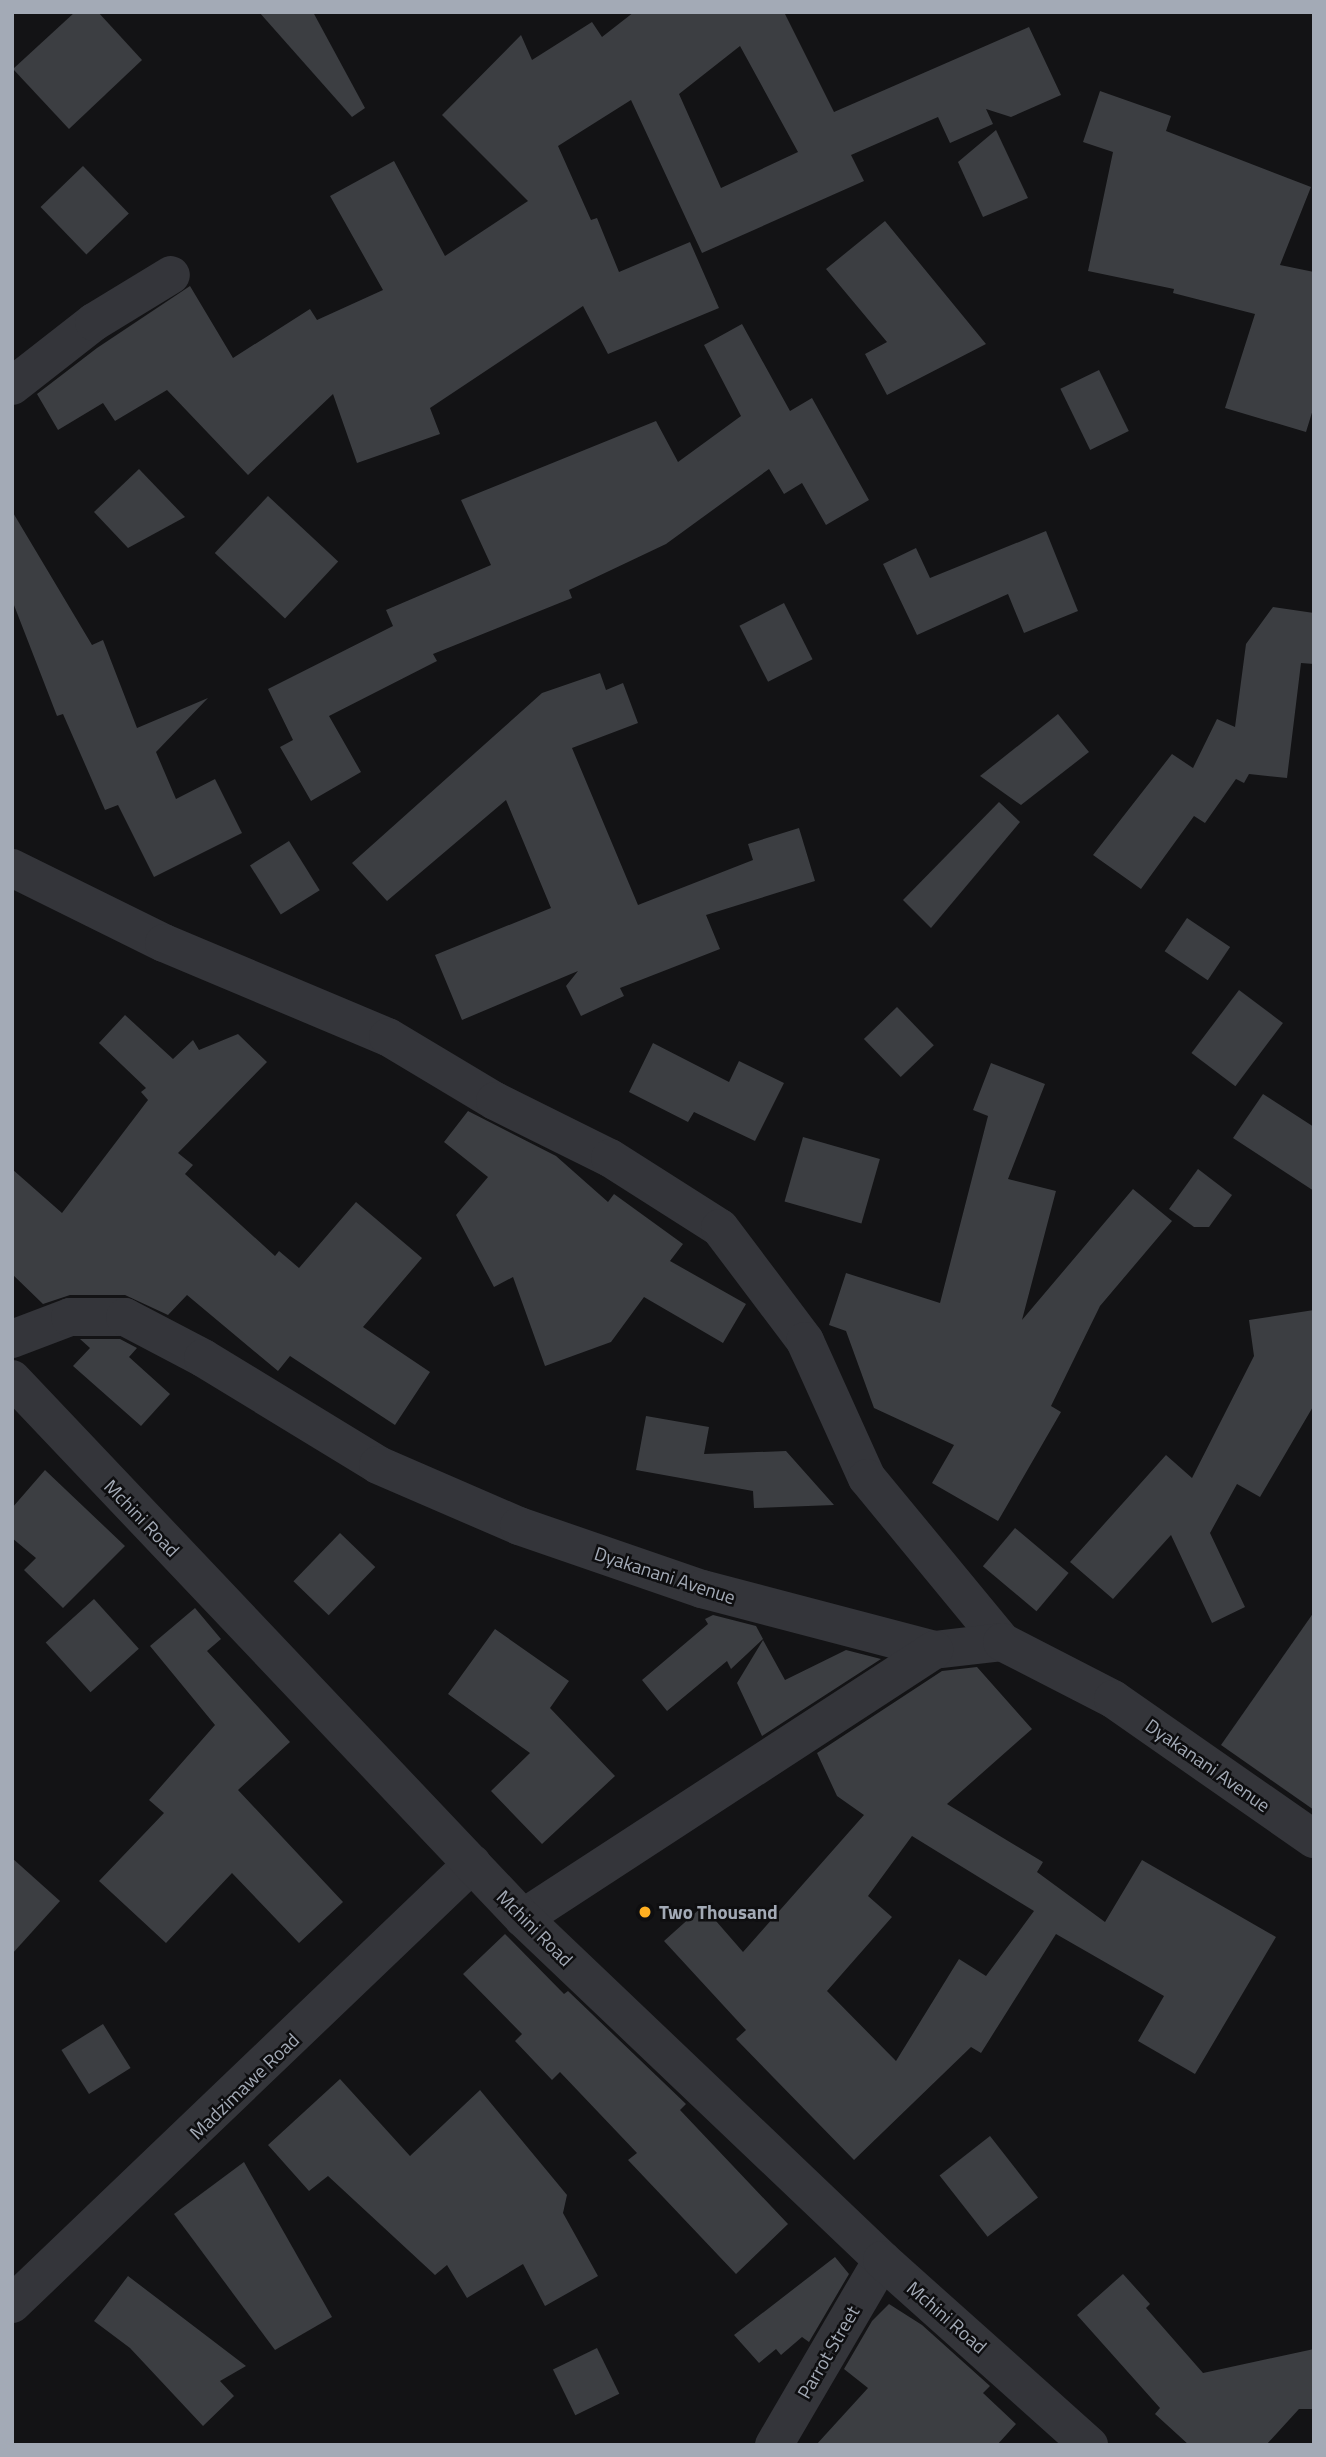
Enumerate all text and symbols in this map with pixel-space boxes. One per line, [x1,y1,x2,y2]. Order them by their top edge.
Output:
street label: Mchini Road [100,1475,184,1561]
street label: Dyakanani Avenue [592,1541,738,1609]
street label: Dyakanani Avenue [1141,1713,1275,1817]
street label: Mchini Road [492,1885,578,1971]
place label: Two Thousand [659,1901,778,1923]
marker: Two Thousand [637,1904,653,1920]
street label: Madzimawe Road [185,2028,303,2144]
street label: Mchini Road [902,2276,992,2358]
street label: Parrot Street [792,2302,864,2402]

